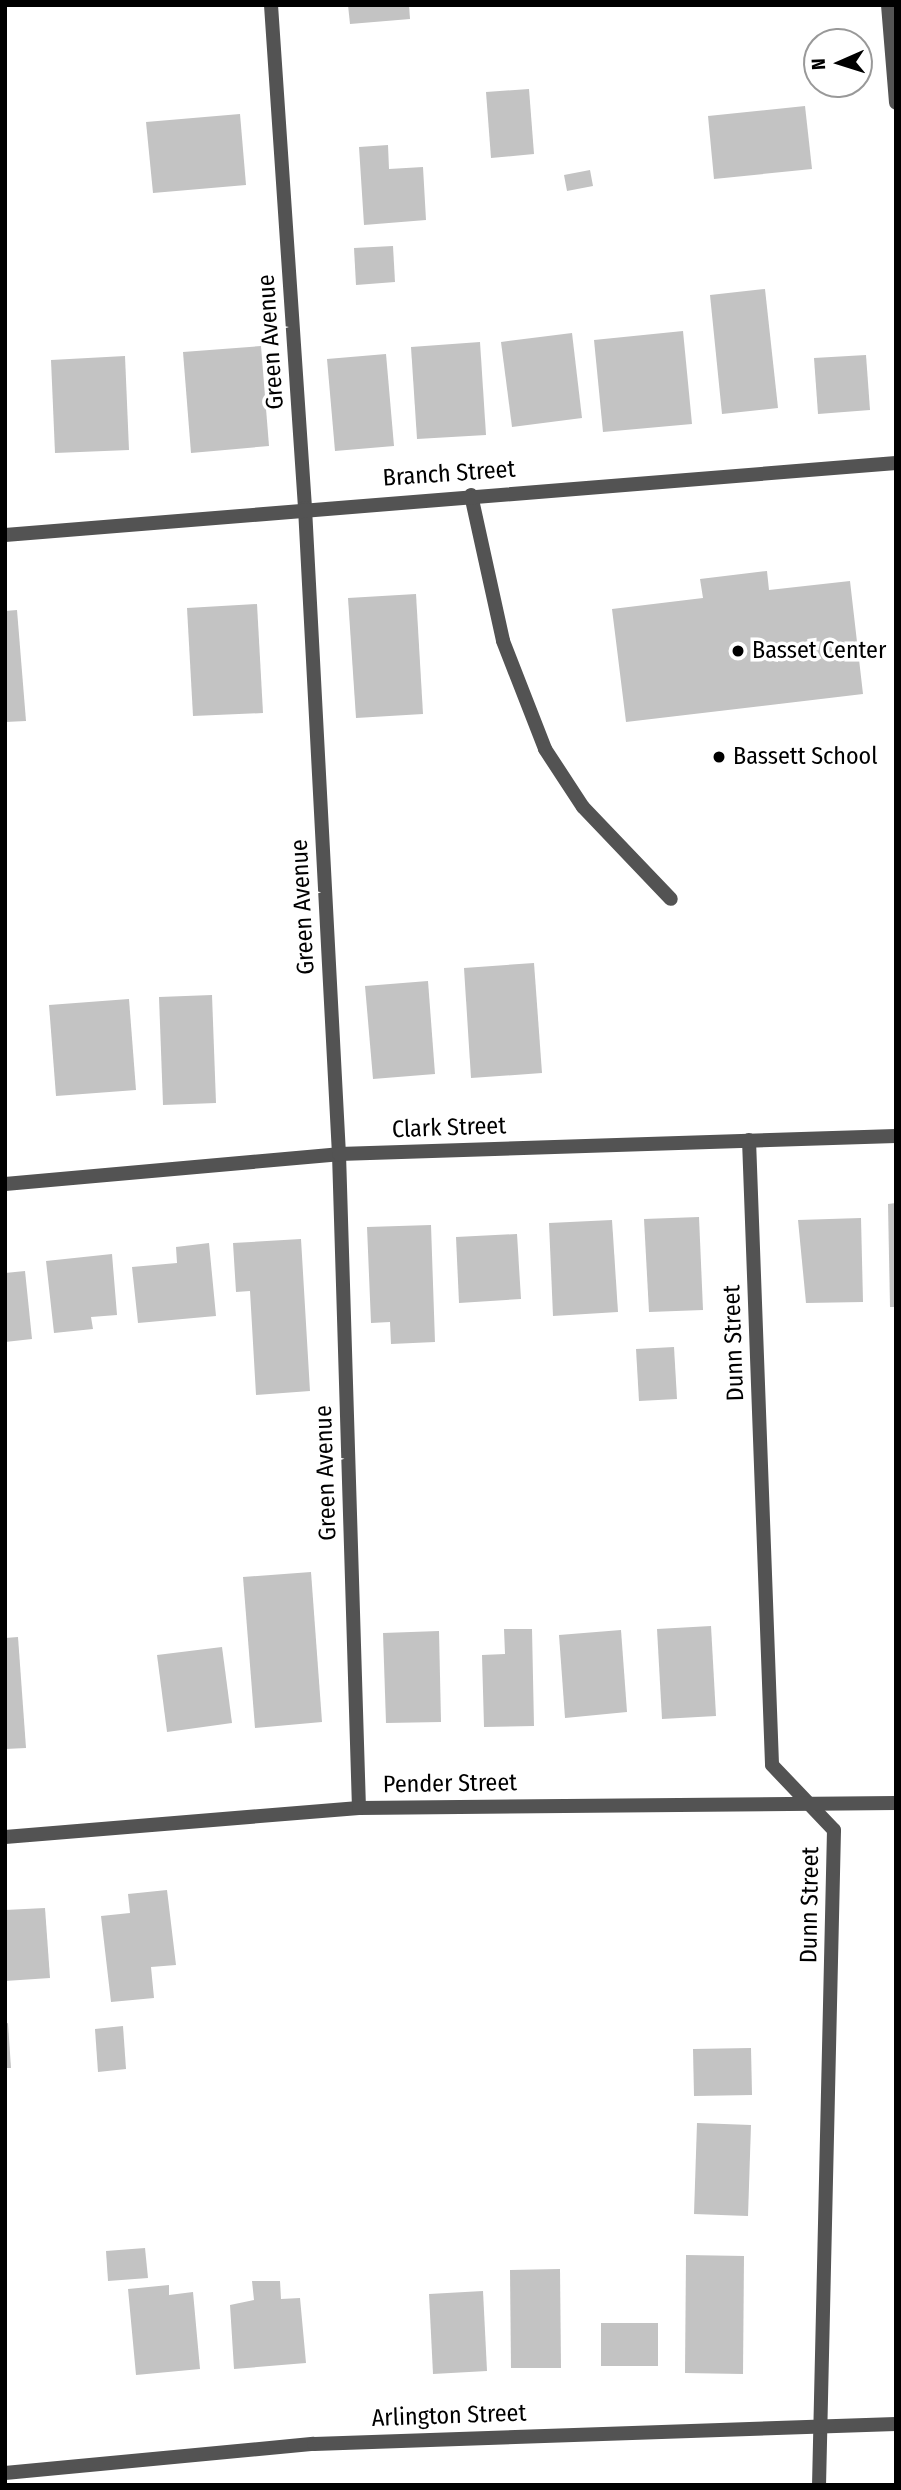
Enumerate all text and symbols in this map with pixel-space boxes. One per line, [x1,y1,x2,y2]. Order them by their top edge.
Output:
north arrow [803,28,873,98]
text: N [807,58,830,70]
street label: Green Avenue [252,273,290,411]
street label: Branch Street [382,455,516,493]
place label: Basset Center [752,637,886,665]
marker: Basset Center [730,643,746,659]
place label: Bassett School [733,743,878,771]
marker: Bassett School [711,749,727,765]
street label: Green Avenue [285,839,321,975]
street label: Clark Street [391,1112,507,1144]
street label: Dunn Street [718,1284,750,1402]
street label: Green Avenue [309,1405,343,1541]
street label: Pender Street [383,1768,517,1800]
street label: Dunn Street [795,1847,825,1963]
street label: Arlington Street [371,2399,527,2433]

